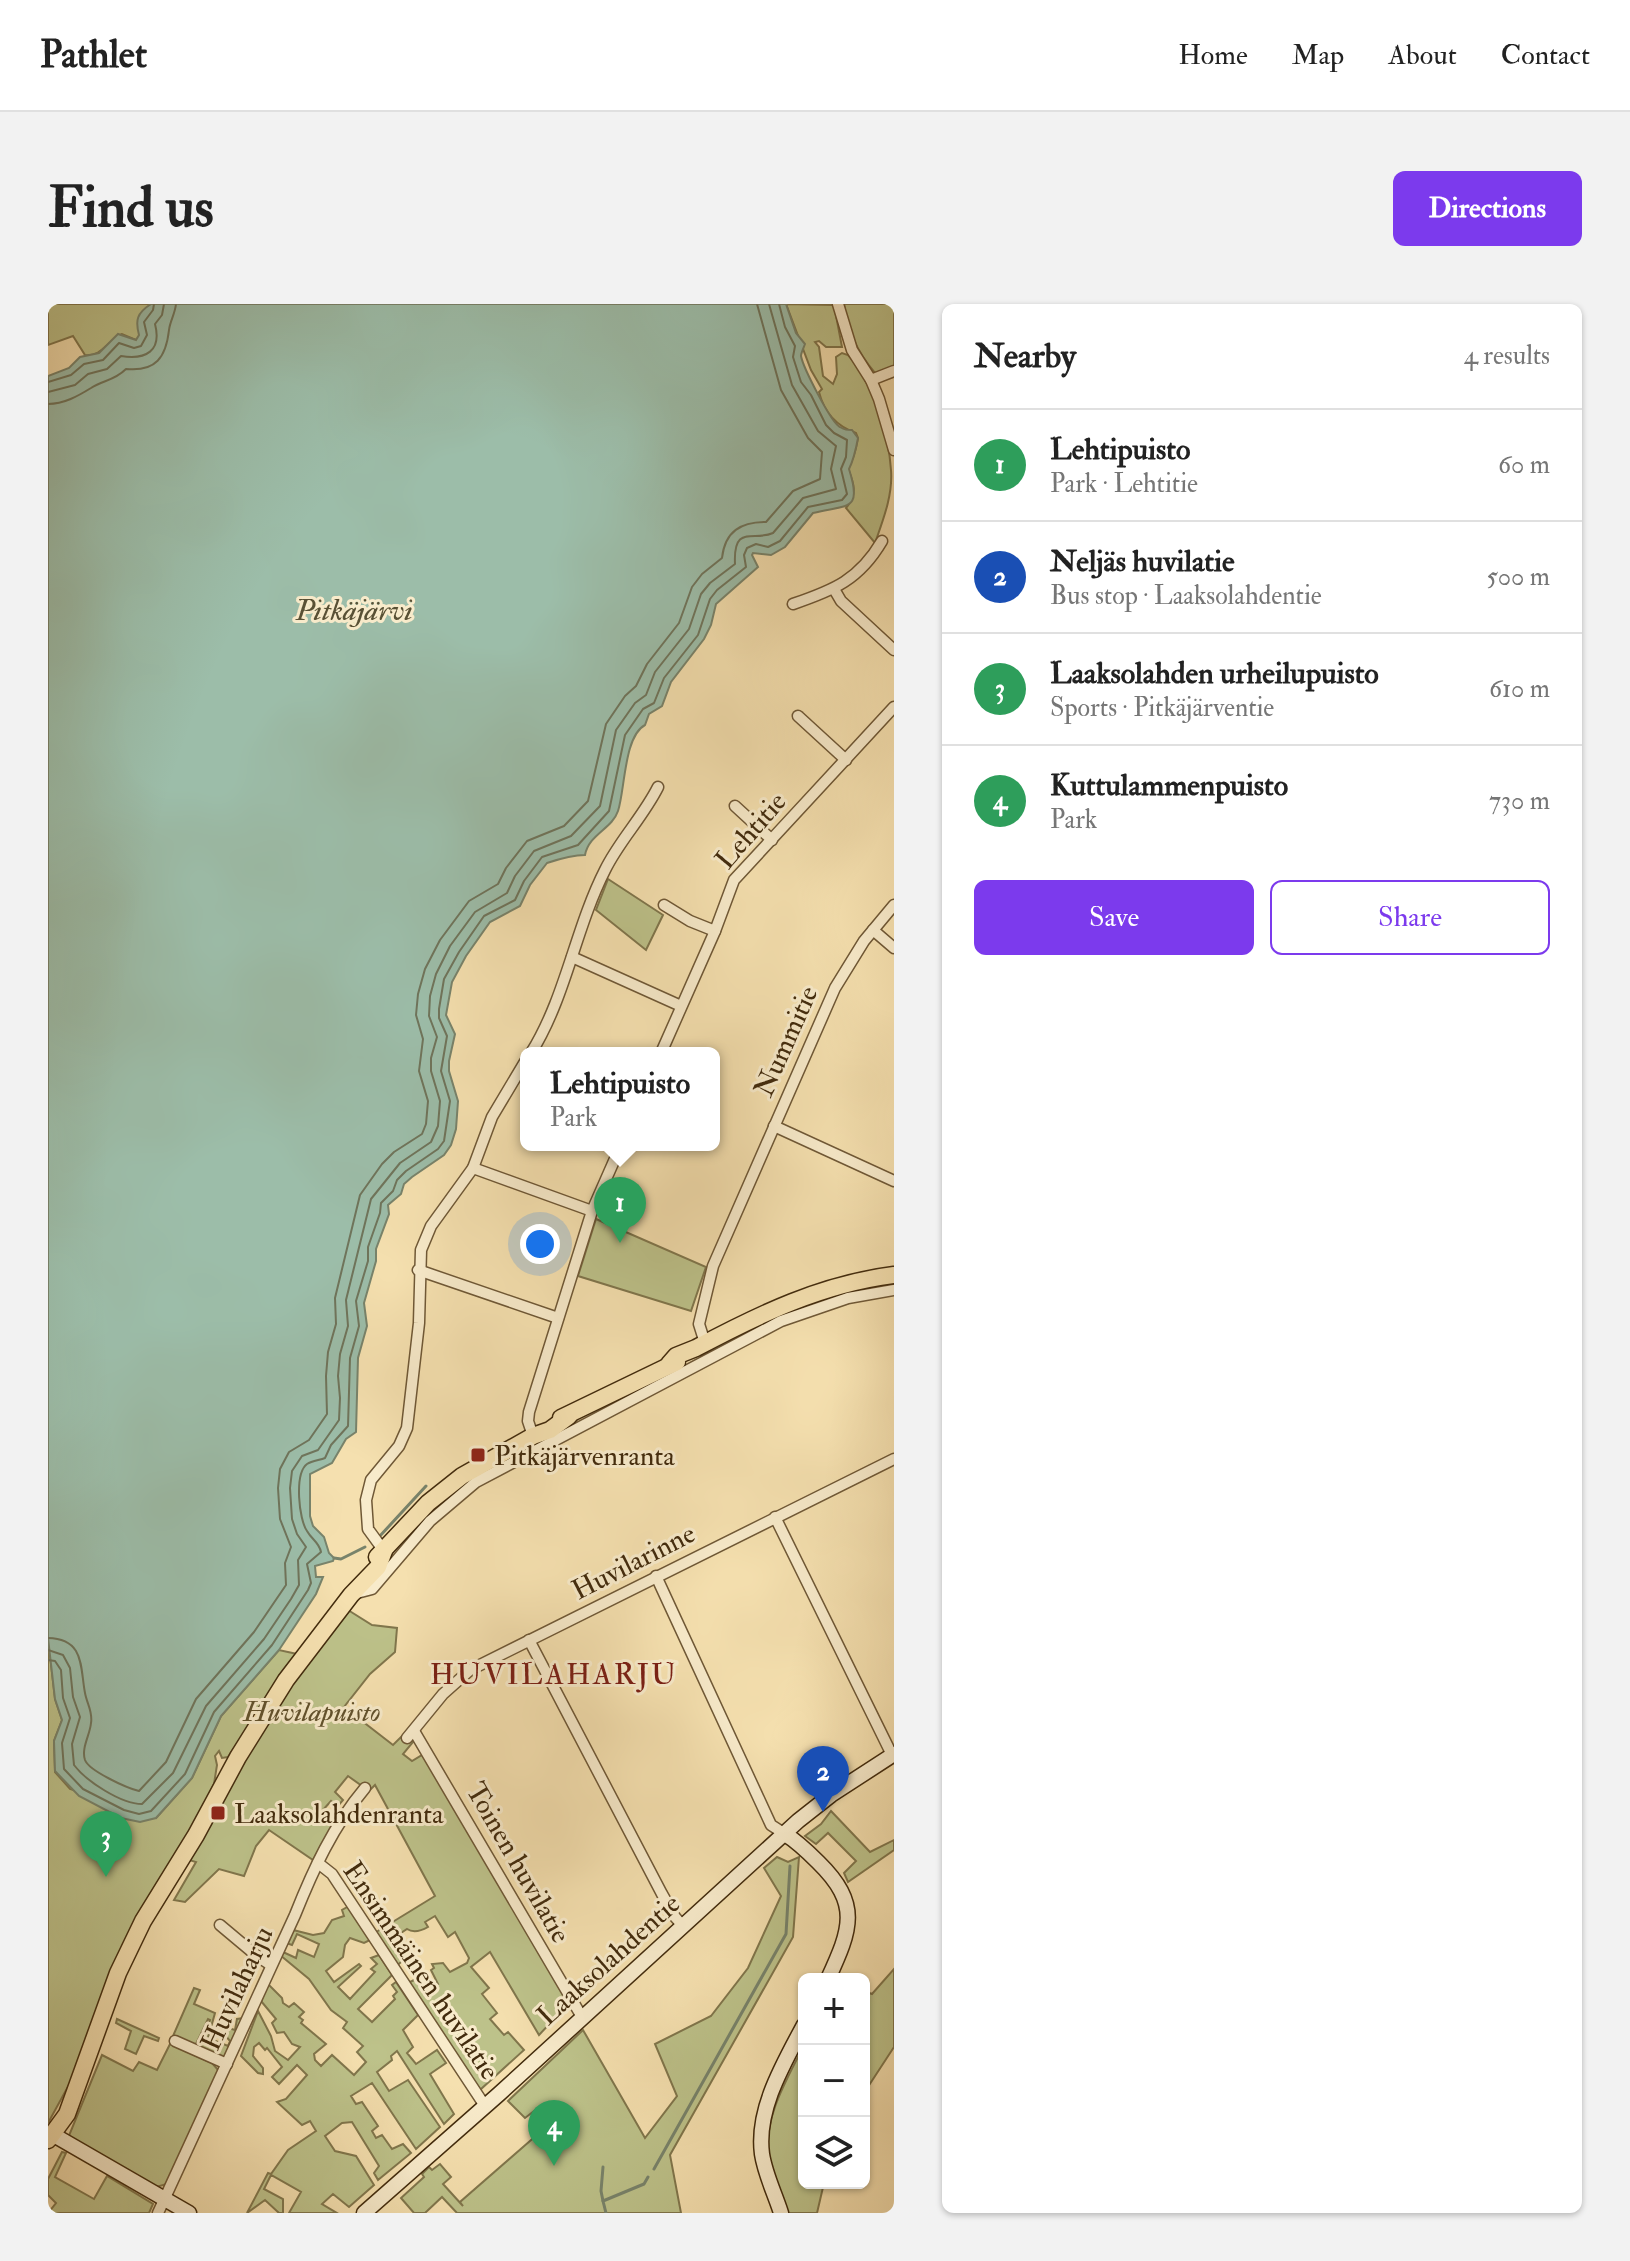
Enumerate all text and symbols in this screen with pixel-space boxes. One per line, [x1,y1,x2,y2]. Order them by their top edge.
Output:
text: Pathlet [40,31,147,79]
text: Home [1178,38,1248,73]
text: Map [1292,38,1344,73]
text: About [1388,38,1457,73]
text: Contact [1501,38,1590,73]
button: Directions [1393,171,1582,246]
text: Find us [48,173,214,244]
text: Nearby [974,335,1076,378]
text: 4 results [1464,340,1550,372]
text: Lehtipuisto [1050,431,1190,468]
text: 1 [995,449,1005,481]
text: 60 m [1498,449,1550,481]
text: Park · Lehtitie [1050,468,1198,500]
text: Neljäs huvilatie [1050,543,1234,580]
text: 2 [993,561,1007,593]
text: 500 m [1486,561,1550,593]
text: Bus stop · Laaksolahdentie [1050,580,1322,612]
water label: Pitkäjärvi [294,592,413,629]
text: Laaksolahden urheilupuisto [1050,655,1379,692]
text: 3 [995,673,1005,705]
text: 610 m [1489,673,1550,705]
text: Sports · Pitkäjärventie [1050,692,1274,724]
text: Kuttulammenpuisto [1050,767,1288,804]
street label: Lehtitie [708,785,794,877]
text: 4 [993,785,1007,817]
text: 730 m [1489,785,1550,817]
text: Park [1050,804,1097,836]
button: Save [974,880,1254,955]
button: Share [1270,880,1550,955]
street label: Nummitie [746,980,826,1103]
popup [520,1047,720,1151]
text: Lehtipuisto [550,1065,690,1102]
text: Park [550,1102,597,1134]
pin: 1 [594,1177,646,1243]
your location [520,1224,560,1264]
place label: Pitkäjärvenranta [494,1439,675,1474]
marker: Pitkäjärvenranta [469,1446,487,1464]
street label: Huvilarinne [566,1516,702,1608]
district label: HUVILAHARJU [430,1656,678,1693]
park label: Huvilapuisto [242,1695,380,1730]
pin: 2 [797,1746,849,1812]
street label: Toinen huvilatie [458,1776,578,1950]
place label: Laaksolahdenranta [234,1797,444,1832]
marker: Laaksolahdenranta [209,1804,227,1822]
pin: 3 [80,1811,132,1877]
street label: Ensimmäinen huvilatie [335,1855,507,2087]
street label: Laaksolahdentie [530,1886,688,2034]
street label: Huvilaharju [193,1921,281,2056]
map controls [798,1973,870,2189]
button: + [798,1973,870,2045]
button: − [798,2045,870,2117]
pin: 4 [528,2100,580,2166]
button: layers [798,2117,870,2189]

